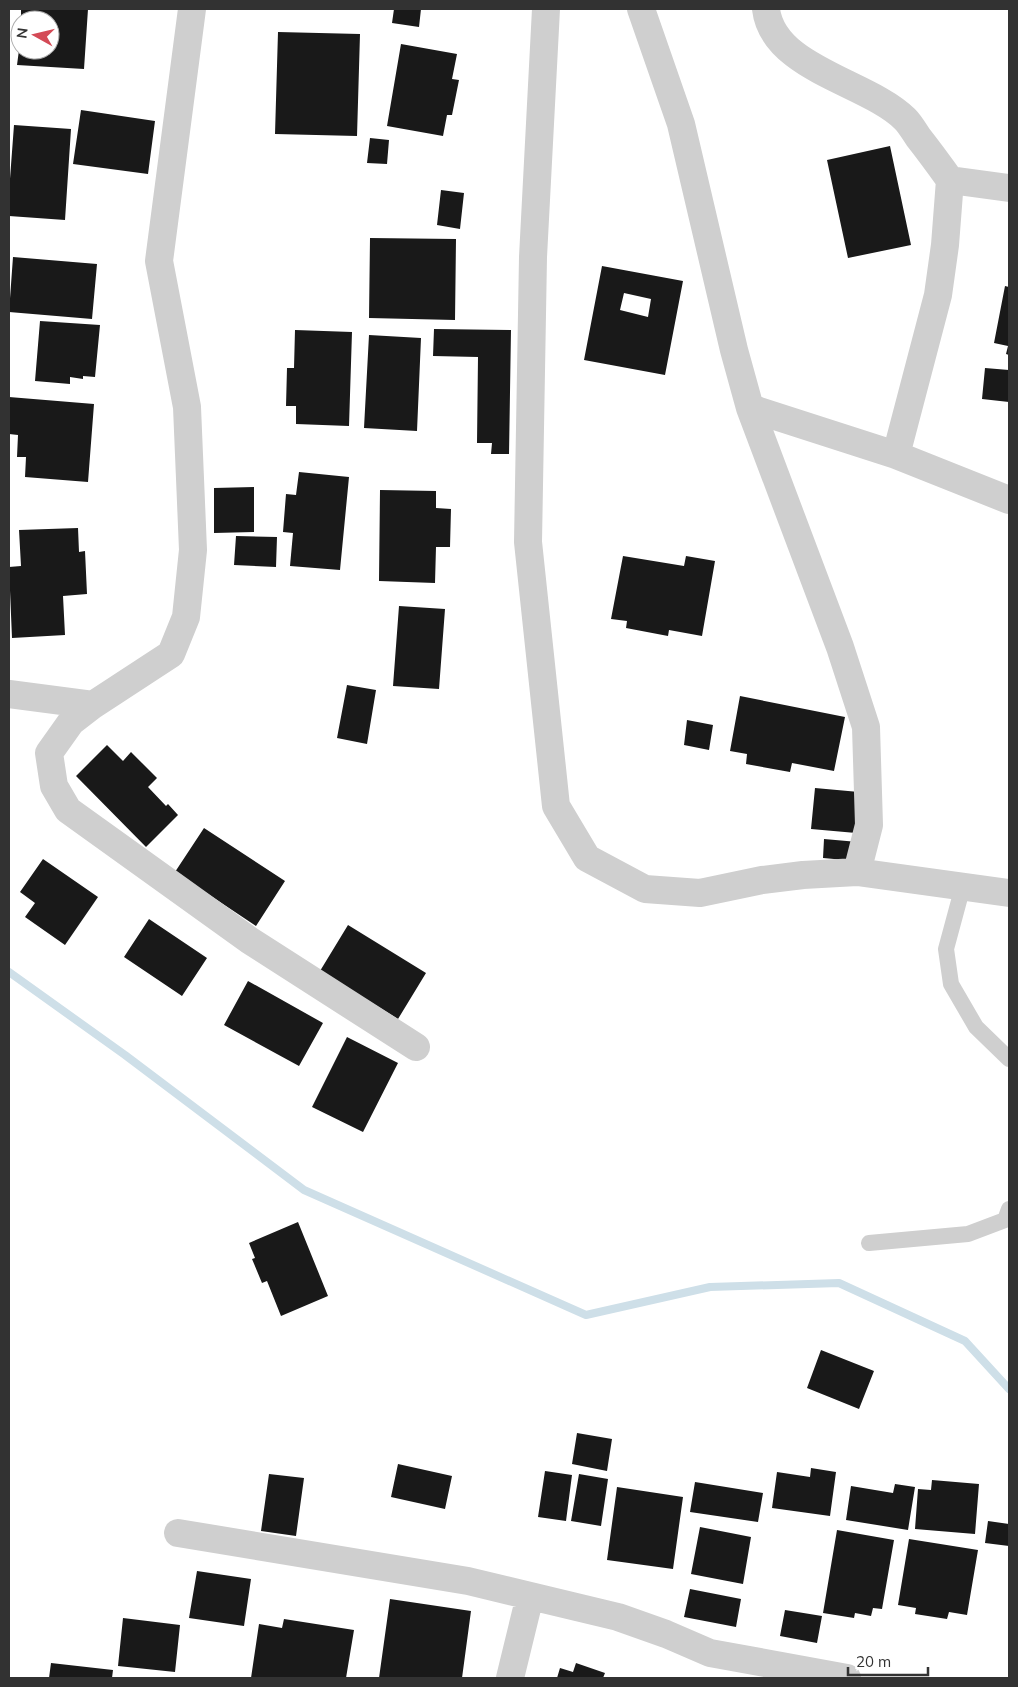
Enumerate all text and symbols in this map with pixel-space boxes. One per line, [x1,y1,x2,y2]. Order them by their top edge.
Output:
north arrow [10,10,60,60]
text: N [12,27,32,40]
scale bar [848,1644,928,1676]
text: 20 m [856,1652,891,1671]

